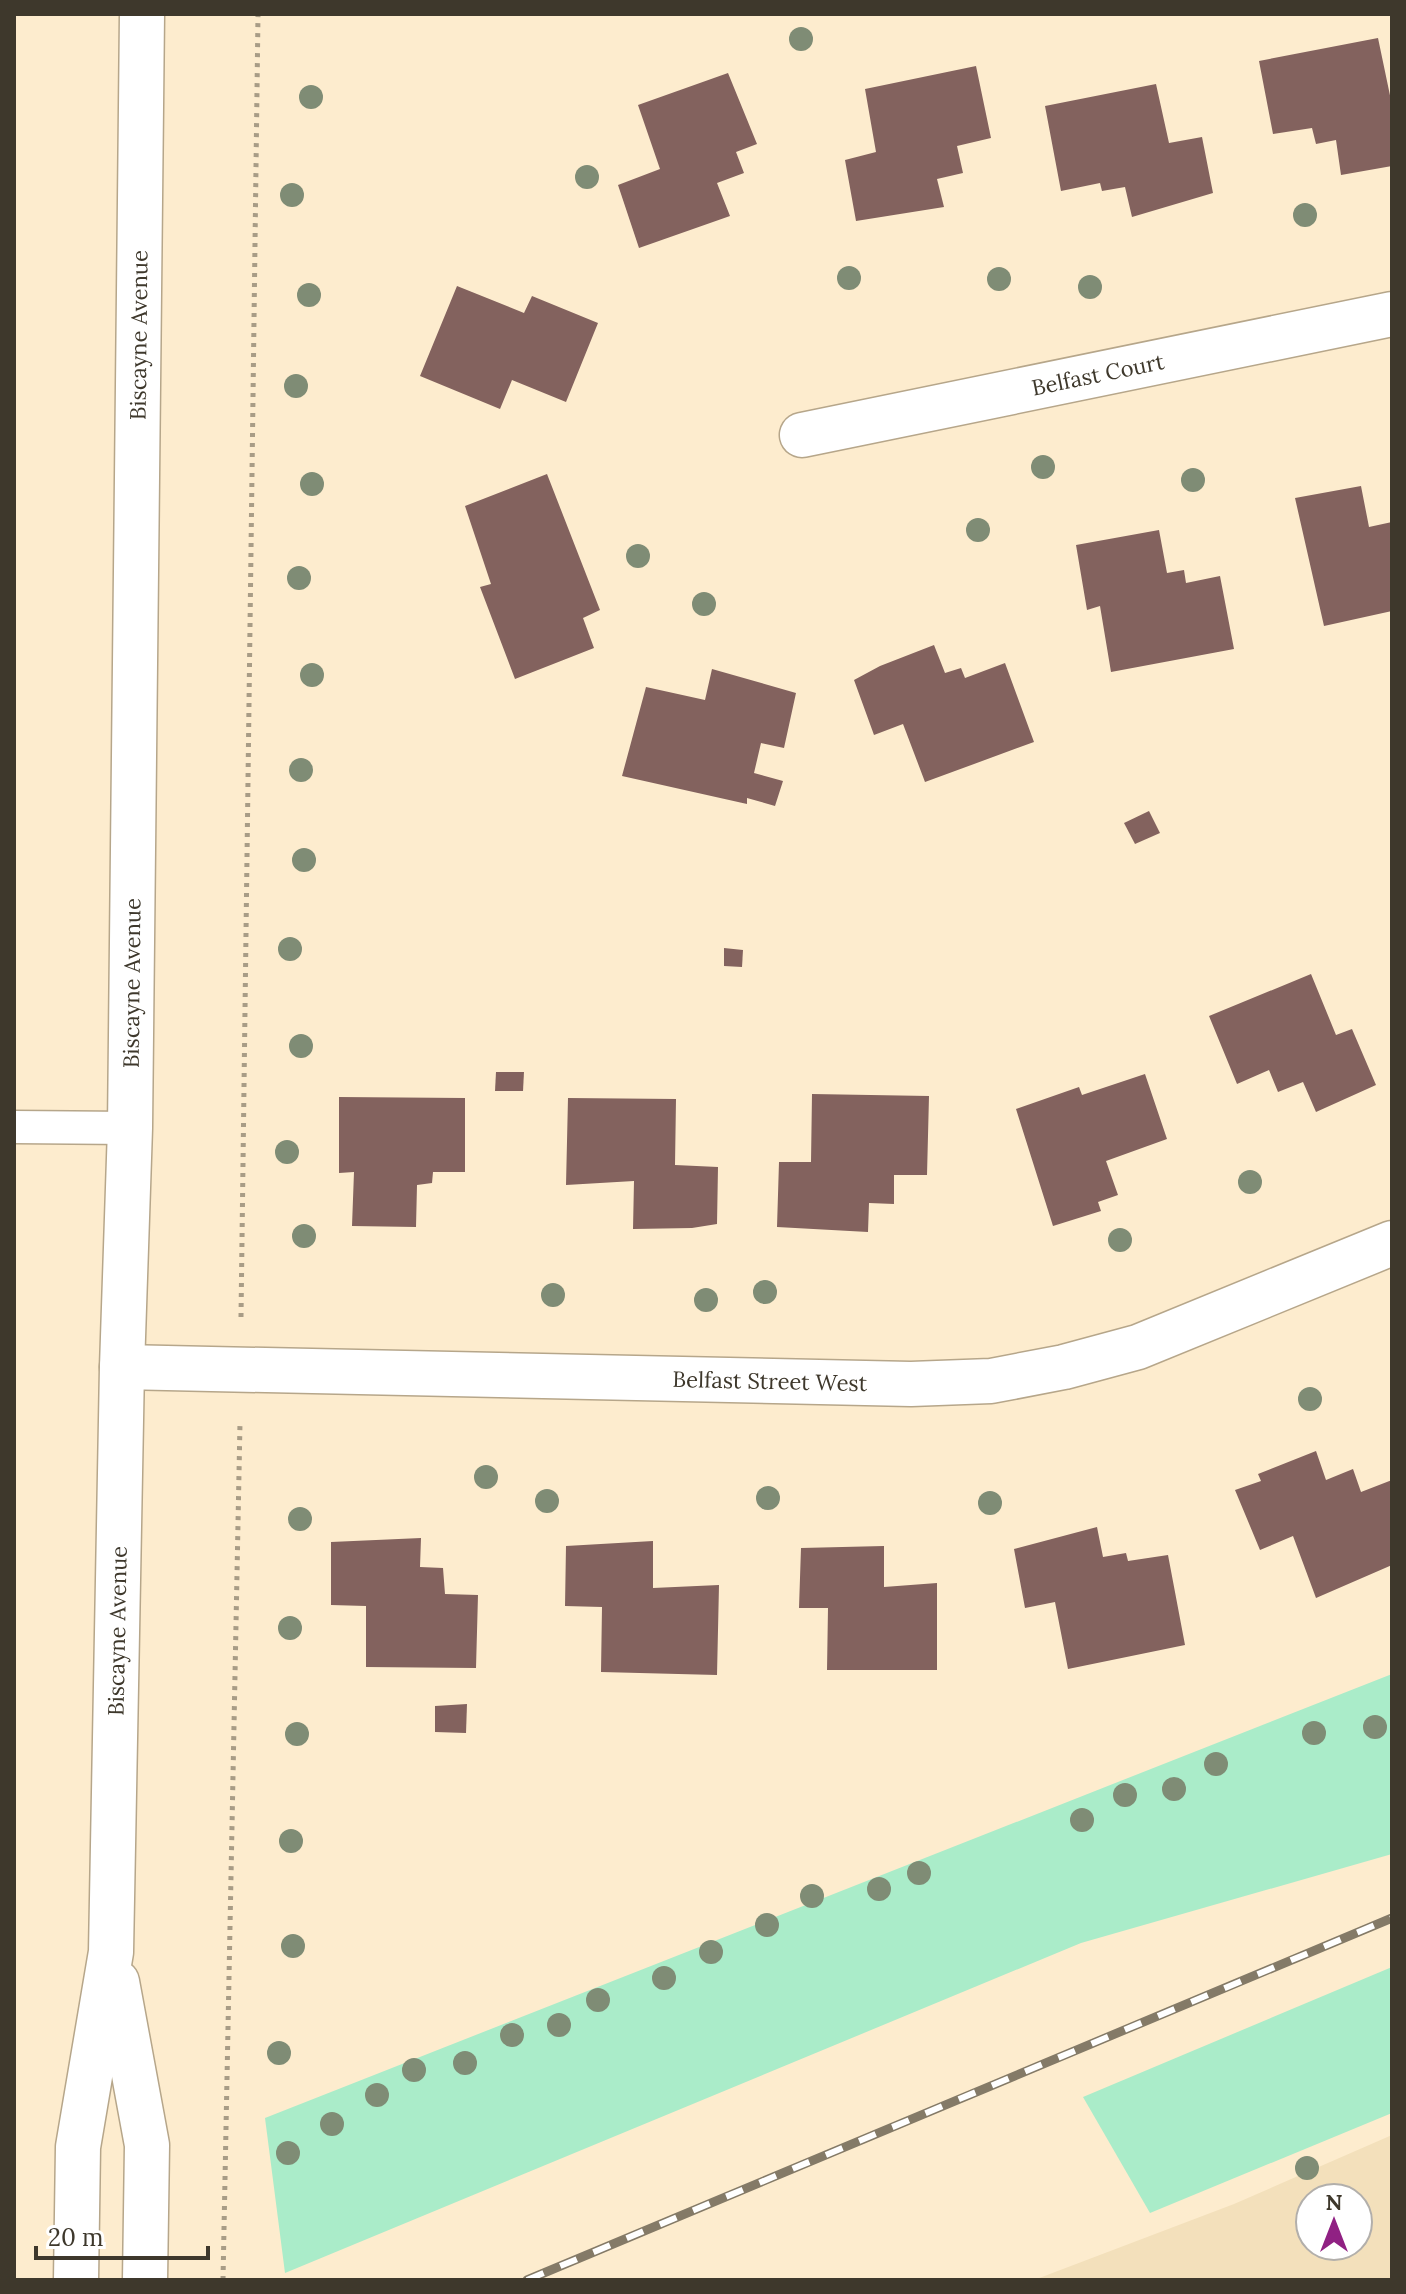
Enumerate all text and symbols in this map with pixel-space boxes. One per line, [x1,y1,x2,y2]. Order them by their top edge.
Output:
street label: Biscayne Avenue [124,250,153,420]
street label: Belfast Court [1029,347,1167,402]
street label: Biscayne Avenue [117,898,146,1068]
street label: Belfast Street West [672,1365,868,1397]
street label: Biscayne Avenue [101,1545,133,1716]
north arrow [1294,2182,1374,2262]
text: N [1325,2188,1343,2216]
scale bar [36,2210,208,2260]
text: 20 m [48,2222,104,2253]

